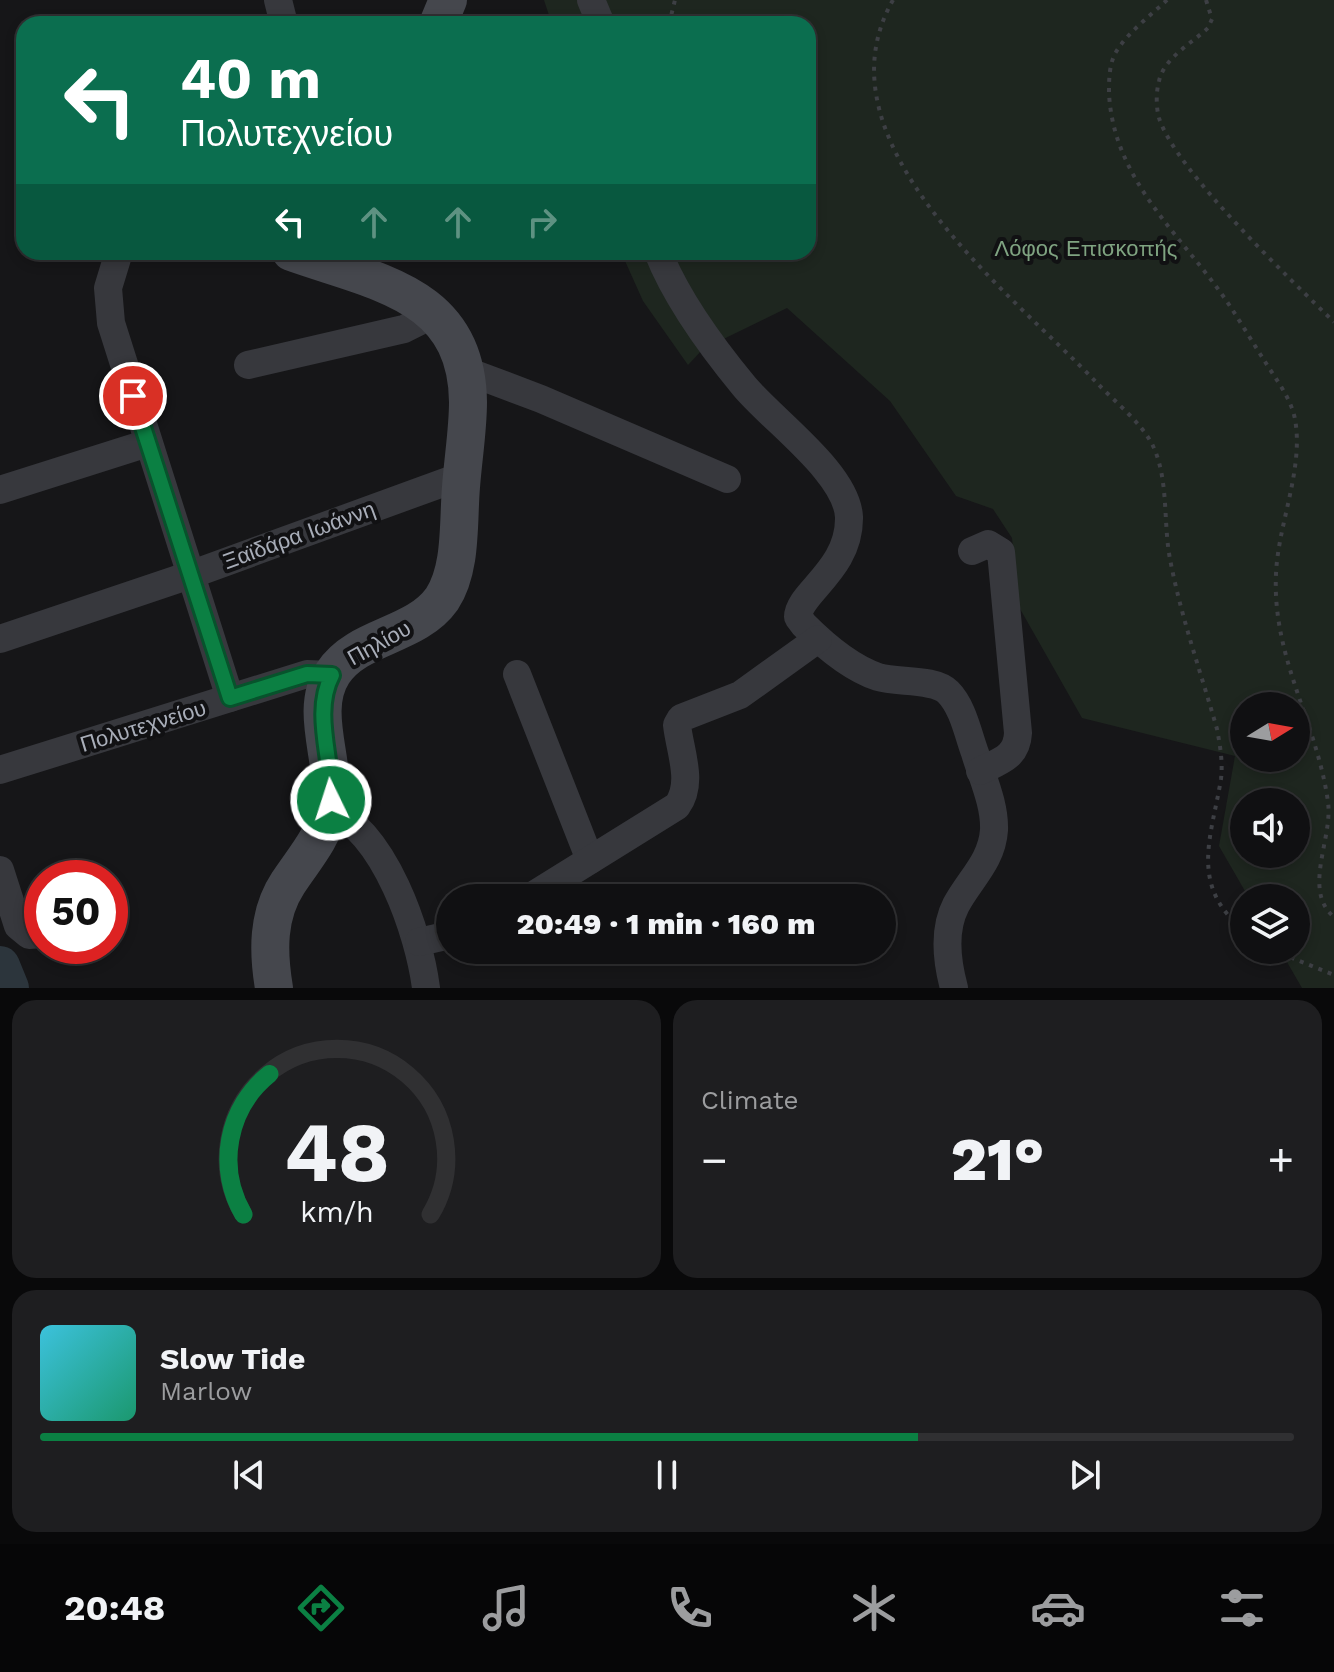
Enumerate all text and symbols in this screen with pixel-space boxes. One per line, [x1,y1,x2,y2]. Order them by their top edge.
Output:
text: 40 m [180,46,321,112]
icon: left [48,48,152,152]
text: Πολυτεχνείου [180,113,393,155]
icon: left [268,200,312,244]
icon: ahead [352,200,396,244]
icon: ahead [436,200,480,244]
icon: right [520,200,564,244]
park label: Λόφος Επισκοπής [995,236,1177,261]
pin [99,362,167,430]
icon: arrive [111,374,155,418]
street label: Ξαϊδάρα Ιωάννη [220,496,378,574]
street label: Πηλίου [343,616,415,670]
north arrow [1230,692,1310,772]
map controls [1230,692,1310,964]
street label: Πολυτεχνείου [77,695,209,757]
position arrow [289,758,373,842]
button: sound [1230,788,1310,868]
speed limit sign: 50 [24,860,128,964]
button: layers [1230,884,1310,964]
text: 20:49 · 1 min · 160 m [517,906,815,941]
text: Climate [701,1085,799,1115]
text: 48 [284,1104,389,1201]
text: 21° [951,1124,1044,1195]
text: − [701,1134,728,1186]
text: + [1267,1134,1294,1186]
text: km/h [300,1195,373,1229]
text: Slow Tide [160,1341,305,1376]
text: Marlow [160,1376,252,1406]
icon: previous [227,1453,271,1497]
icon: pause [645,1453,689,1497]
icon: next [1063,1453,1107,1497]
icon: directions [293,1580,349,1636]
icon: music [478,1580,534,1636]
icon: phone [662,1580,718,1636]
icon: climate [846,1580,902,1636]
icon: car [1030,1580,1086,1636]
icon: filters [1214,1580,1270,1636]
text: 20:48 [64,1587,165,1629]

